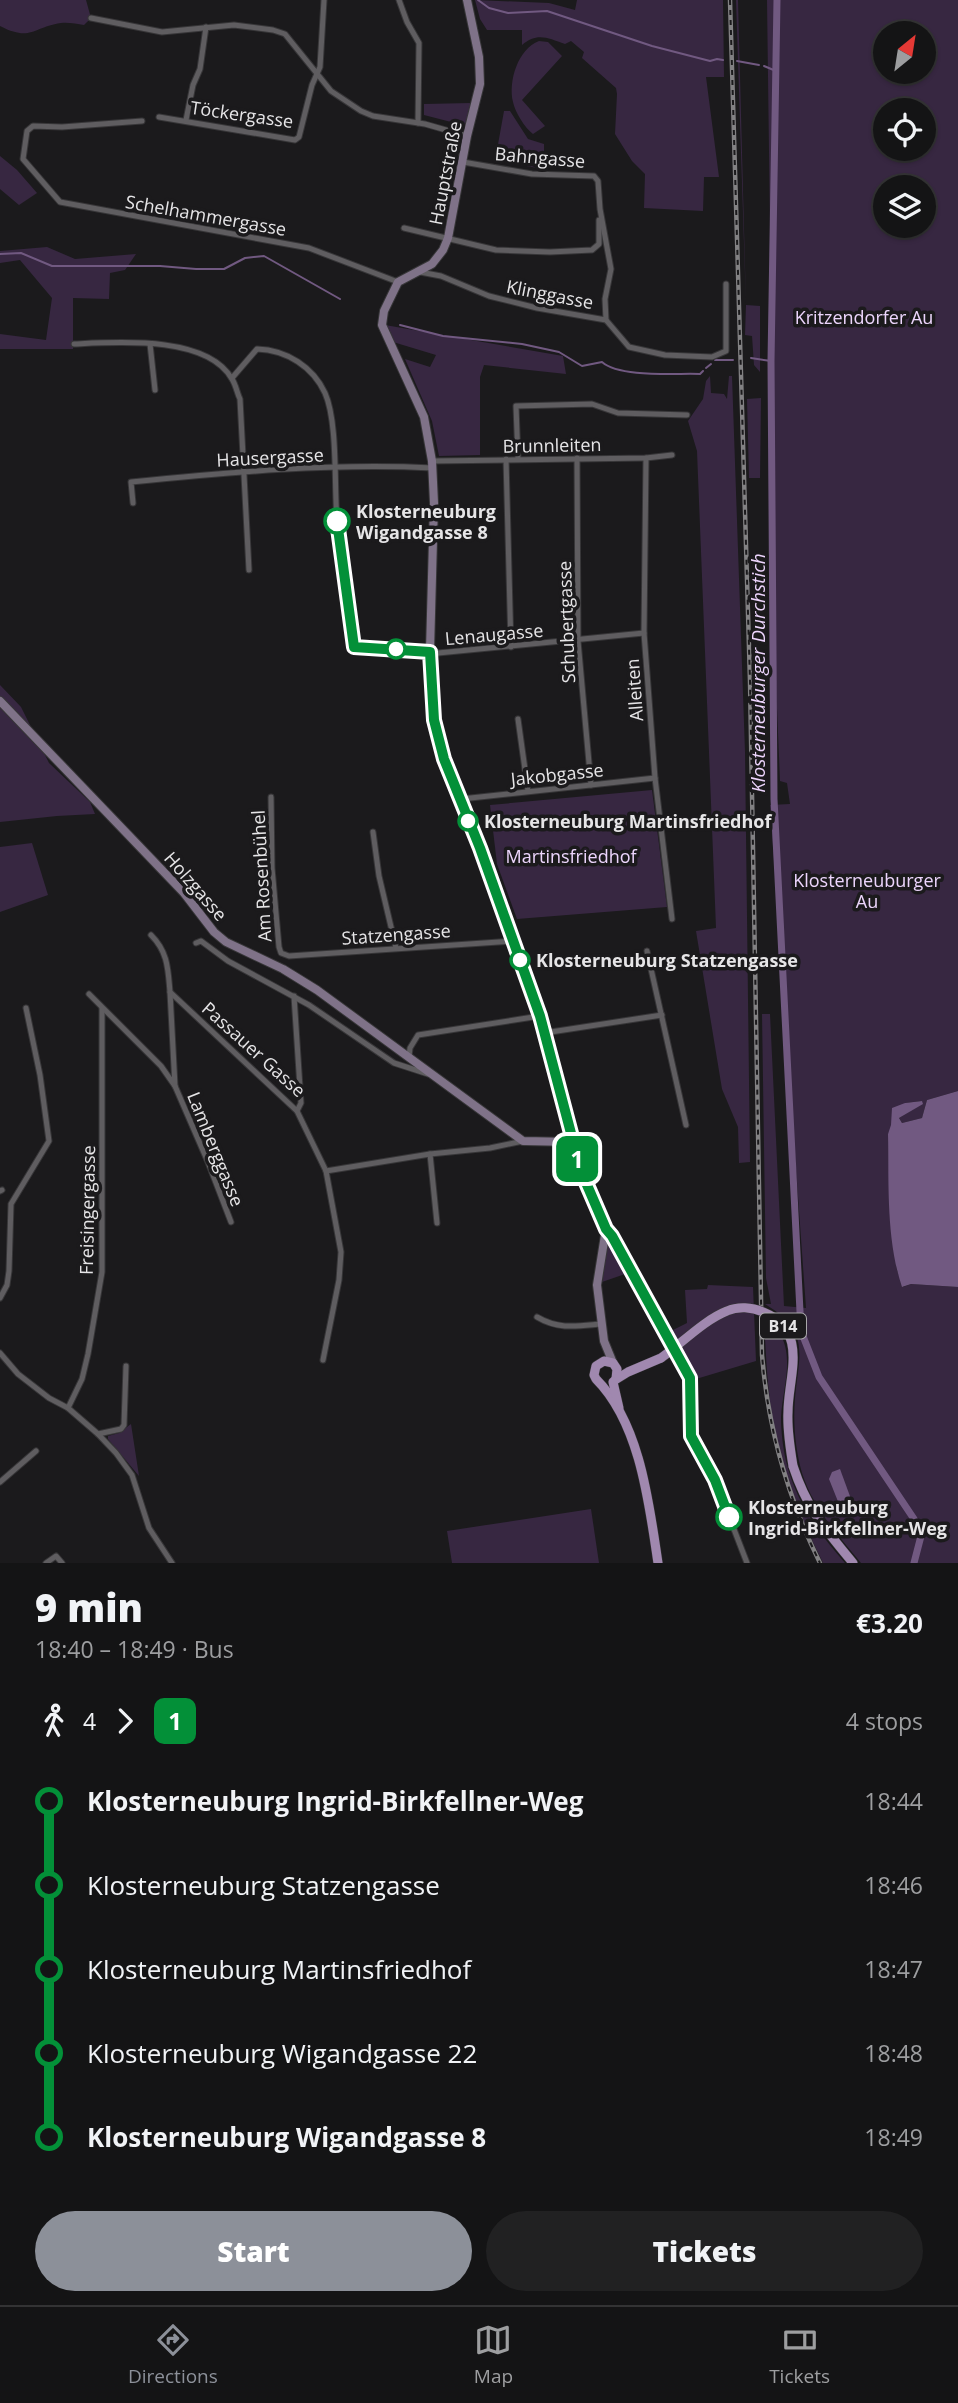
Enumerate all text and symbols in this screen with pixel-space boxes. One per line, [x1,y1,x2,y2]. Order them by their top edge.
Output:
north arrow [873,21,936,84]
map controls [873,21,936,238]
street label: Töckergasse [189,95,295,133]
button: locate [873,98,936,161]
street label: Hauptstraße [423,119,467,227]
street label: Bahngasse [494,141,586,173]
button: layers [873,175,936,238]
street label: Schelhammergasse [124,189,288,241]
street label: Klinggasse [505,274,595,314]
park label: Kritzendorfer Au [795,305,933,329]
street label: Brunnleiten [502,432,602,458]
street label: Hausergasse [216,442,324,472]
place label: Klosterneuburg Wigandgasse 8 [356,499,496,544]
marker: Klosterneuburg Wigandgasse 8 [324,508,350,534]
water label: Klosterneuburger Durchstich [745,553,771,793]
street label: Schubertgasse [552,560,580,684]
street label: Lenaugasse [444,618,544,650]
unlabelled marker [386,639,406,659]
street label: Alleiten [620,658,648,722]
street label: Jakobgasse [507,757,605,791]
street label: Am Rosenbühel [246,809,276,943]
place label: Klosterneuburg Martinsfriedhof [484,809,772,833]
marker: Klosterneuburg Martinsfriedhof [458,811,478,831]
park label: Martinsfriedhof [505,844,638,868]
street label: Holzgasse [159,846,233,926]
park label: Klosterneuburger Au [793,868,941,913]
street label: Statzengasse [341,918,451,950]
place label: Klosterneuburg Statzengasse [536,948,798,972]
marker: Klosterneuburg Statzengasse [510,950,530,970]
street label: Passauer Gasse [197,996,311,1102]
street label: Lamberggasse [182,1088,250,1210]
line badge: 1 [554,1136,600,1182]
text: 1 [570,1142,584,1175]
street label: Freisingergasse [74,1145,100,1275]
road number: B14 [760,1314,806,1338]
place label: Klosterneuburg Ingrid-Birkfellner-Weg [748,1495,947,1540]
marker: Klosterneuburg Ingrid-Birkfellner-Weg [716,1504,742,1530]
text: 9 min [35,1581,143,1633]
text: €3.20 [856,1605,923,1641]
text: 18:40 – 18:49 · Bus [35,1633,234,1665]
icon: walk [35,1702,73,1740]
icon: forward [106,1702,144,1740]
text: 1 [168,1704,182,1737]
text: 4 [83,1705,96,1737]
text: 4 stops [846,1705,923,1737]
text: Klosterneuburg Ingrid-Birkfellner-Weg [87,1783,583,1819]
text: 18:44 [864,1785,923,1817]
text: Klosterneuburg Statzengasse [87,1867,440,1903]
text: 18:46 [864,1869,923,1901]
text: Klosterneuburg Martinsfriedhof [87,1951,471,1987]
text: 18:47 [864,1953,923,1985]
text: Klosterneuburg Wigandgasse 22 [87,2035,477,2071]
text: 18:48 [864,2037,923,2069]
text: Klosterneuburg Wigandgasse 8 [87,2119,486,2155]
text: 18:49 [864,2121,923,2153]
button: Start [35,2211,472,2291]
button: Tickets [486,2211,923,2291]
tab: Directions [128,2321,218,2389]
tab: Map [474,2321,513,2389]
tab: Tickets [769,2321,830,2389]

